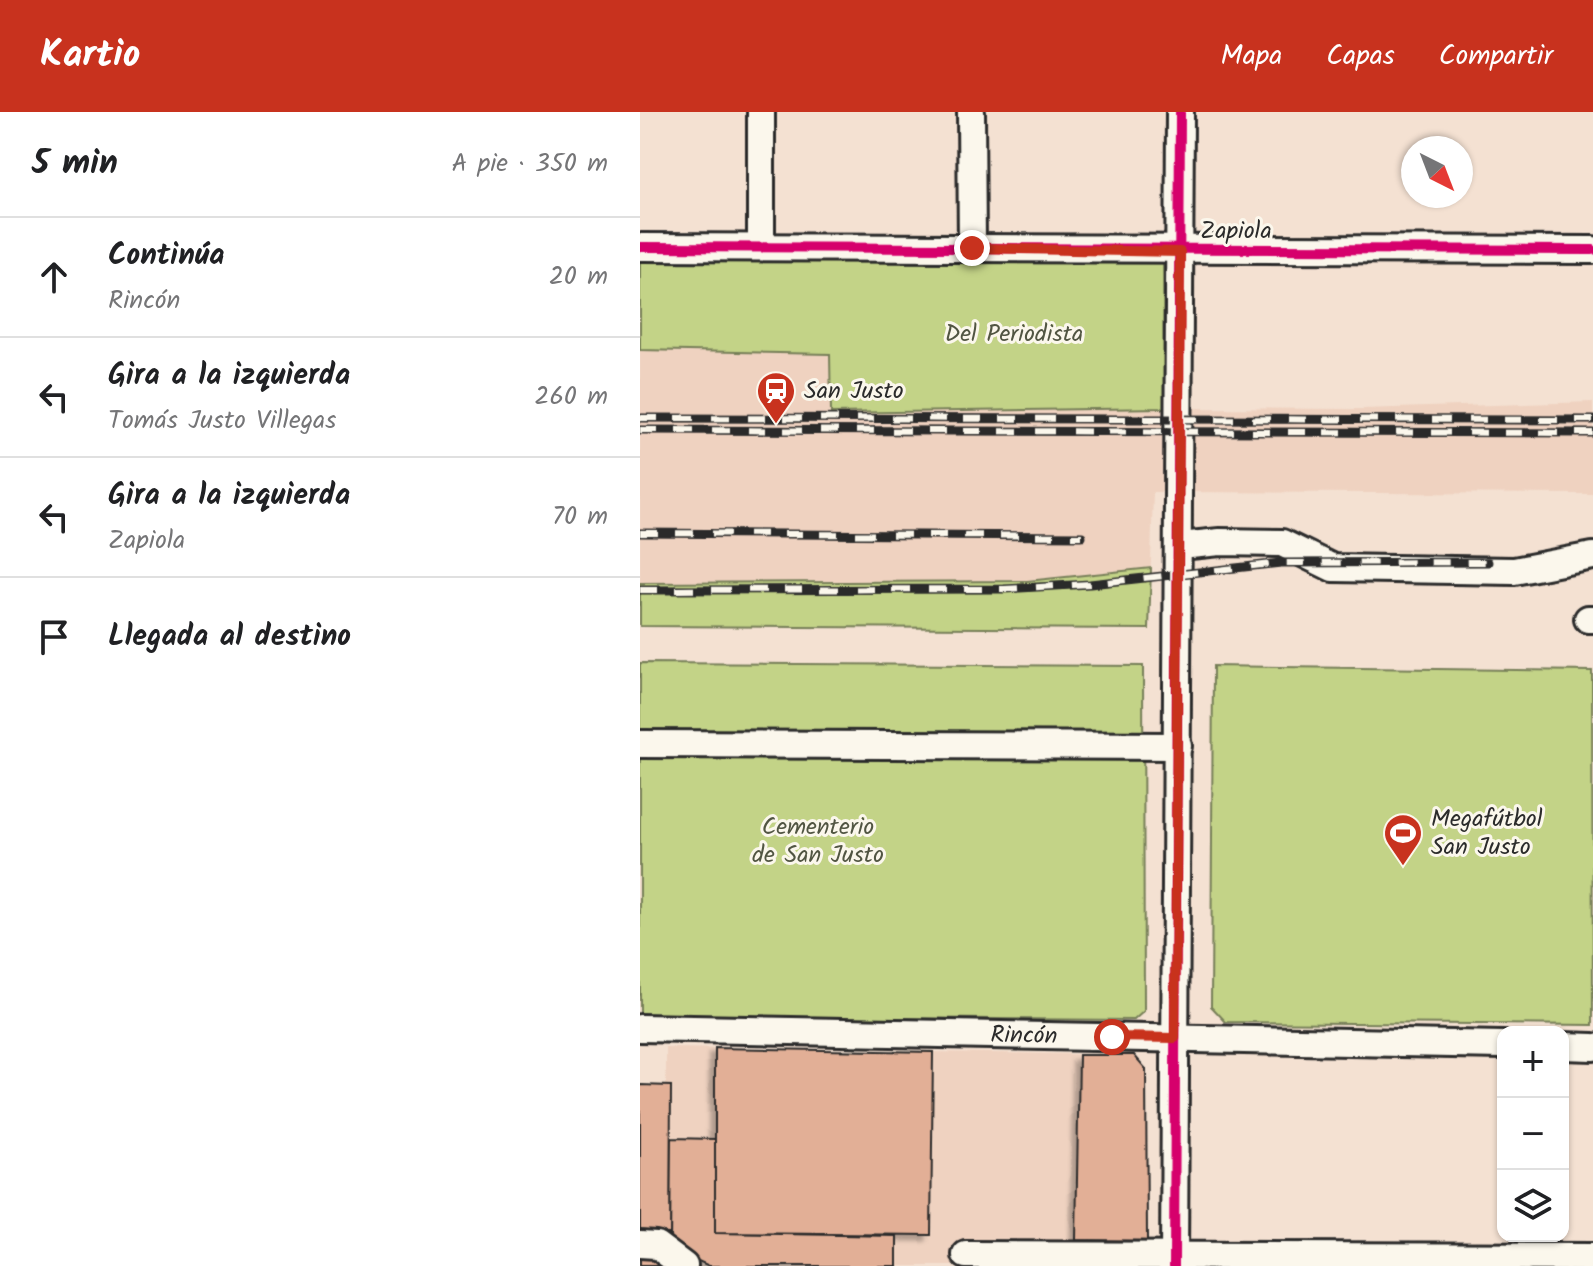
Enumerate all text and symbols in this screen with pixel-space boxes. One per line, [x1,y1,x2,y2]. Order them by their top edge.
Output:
text: Kartio [40,26,140,86]
text: Mapa [1221,34,1282,79]
text: Capas [1326,34,1395,79]
text: Compartir [1439,34,1553,79]
north arrow [1401,136,1473,208]
text: 5 min [32,137,118,191]
text: A pie · 350 m [452,143,608,185]
street label: Zapiola [1200,212,1272,251]
route end [954,230,990,266]
text: Continúa [108,232,224,280]
icon: ahead [32,255,76,299]
text: 20 m [549,256,608,298]
text: Rincón [108,280,180,322]
park label: Del Periodista [945,315,1083,354]
text: Gira a la izquierda [108,352,350,400]
station icon: San Justo [755,370,797,425]
place label: San Justo [804,372,904,411]
icon: left [32,375,76,419]
text: 260 m [534,376,608,418]
text: Tomás Justo Villegas [108,400,336,442]
text: Gira a la izquierda [108,472,350,520]
icon: left [32,495,76,539]
text: 70 m [552,496,608,538]
text: Zapiola [108,520,185,562]
text: Llegada al destino [108,613,351,661]
icon: arrive [32,615,76,659]
place label: Megafútbol San Justo [1431,800,1543,867]
park label: Cementerio de San Justo [752,808,884,875]
sports icon: Megafútbol San Justo [1382,812,1424,867]
street label: Rincón [990,1015,1058,1056]
route start [1094,1019,1130,1055]
map controls [1497,1026,1569,1242]
button: + [1497,1026,1569,1098]
button: − [1497,1098,1569,1170]
button: layers [1497,1170,1569,1242]

